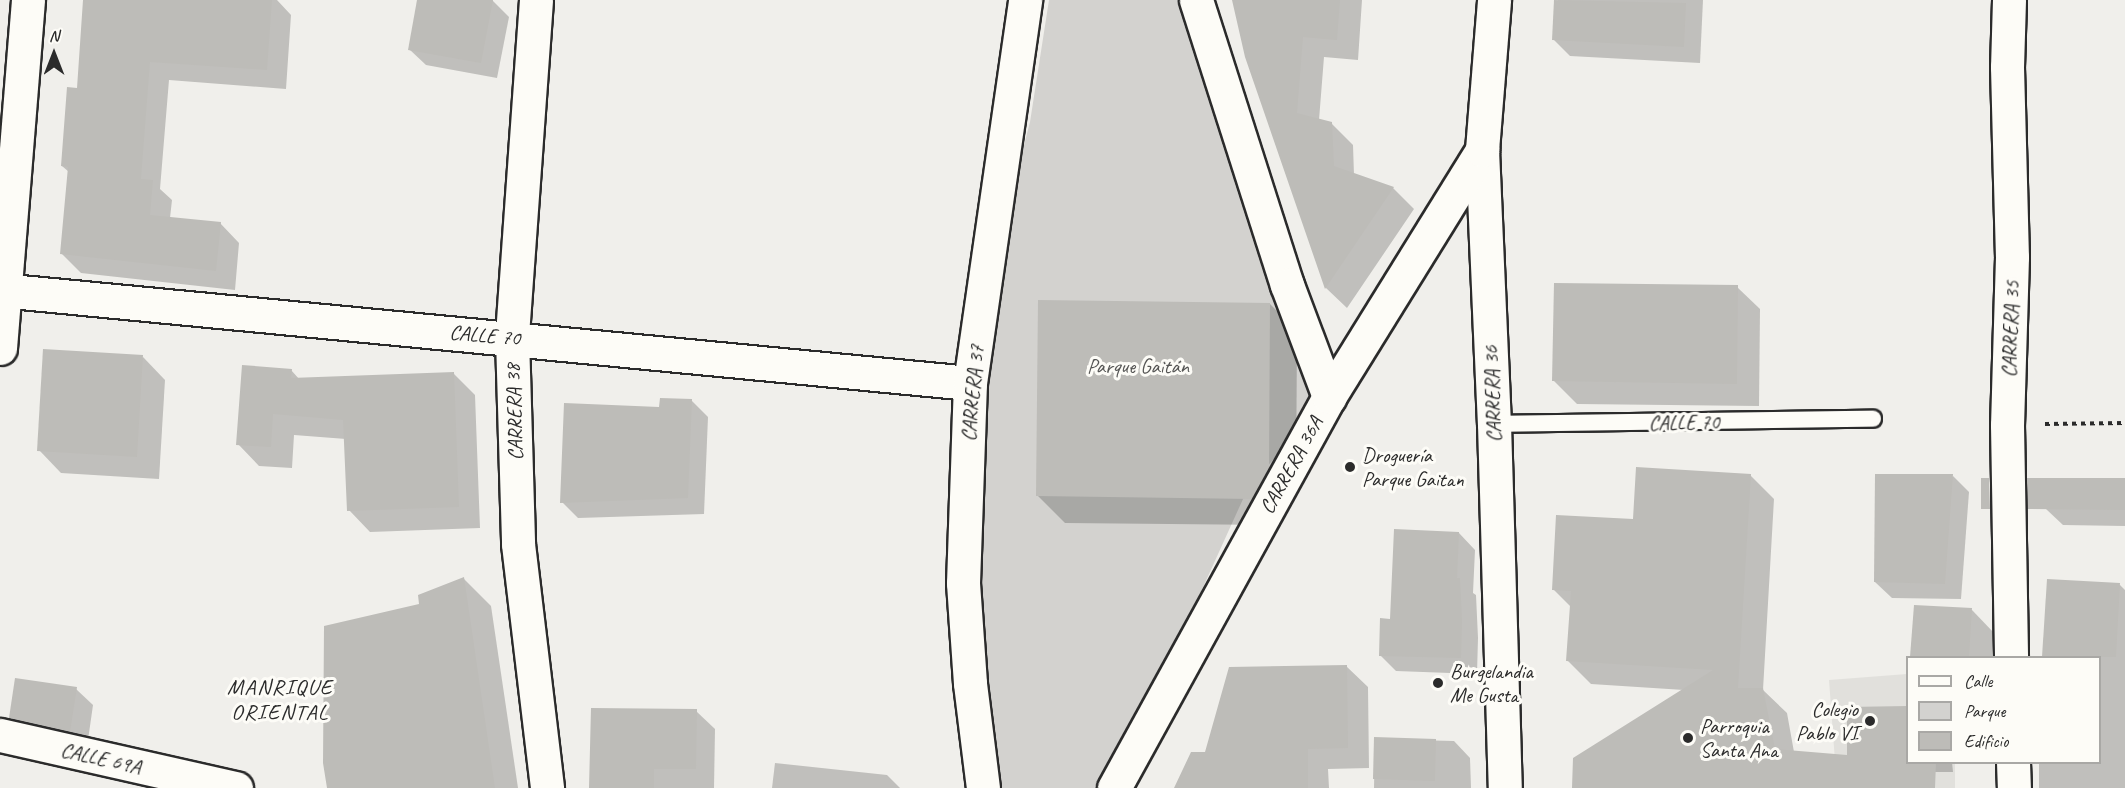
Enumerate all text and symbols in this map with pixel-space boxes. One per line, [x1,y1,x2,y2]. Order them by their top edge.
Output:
north arrow [24,24,84,84]
text: N [49,26,59,46]
street label: CARRERA 35 [1996,280,2024,378]
street label: CALLE 70 [449,319,521,351]
street label: CARRERA 37 [955,344,989,442]
street label: CARRERA 36 [1478,345,1506,443]
park label: Parque Gaitán [1087,353,1189,379]
street label: CARRERA 38 [500,363,528,461]
street label: CALLE 70 [1648,409,1720,435]
street label: CARRERA 36A [1254,412,1328,518]
place label: Droguería Parque Gaitan [1362,442,1464,492]
marker: Droguería Parque Gaitan [1343,460,1357,474]
legend [1906,656,2101,764]
place label: Burgelandia Me Gusta [1450,658,1533,708]
text: Calle [1964,670,1992,692]
district label: MANRIQUE ORIENTAL [228,674,332,726]
marker: Burgelandia Me Gusta [1431,676,1445,690]
place label: Colegio Pablo VI [1796,696,1858,746]
text: Parque [1964,700,2005,722]
place label: Parroquia Santa Ana [1700,713,1778,763]
marker: Colegio Pablo VI [1863,714,1877,728]
text: Edificio [1964,730,2008,752]
marker: Parroquia Santa Ana [1681,731,1695,745]
street label: CALLE 69A [58,737,144,779]

